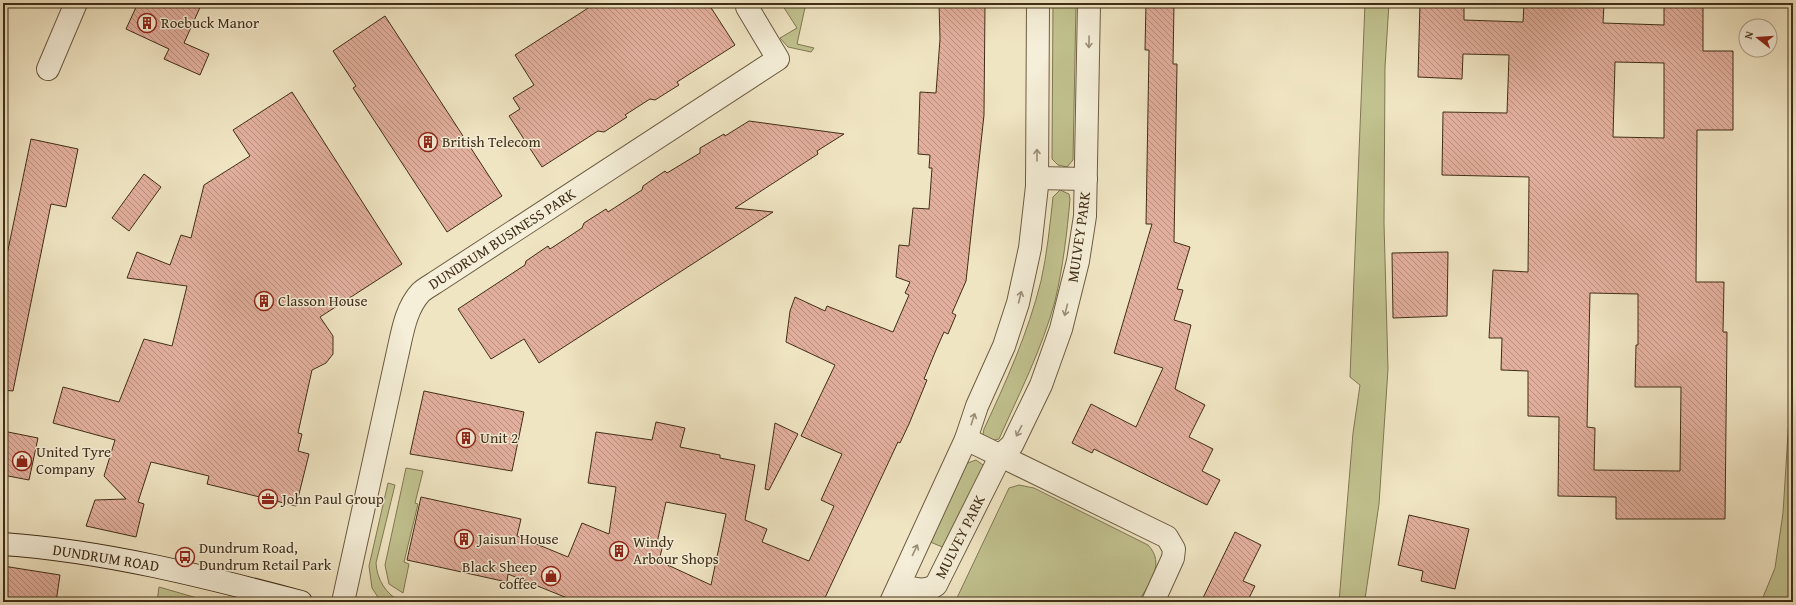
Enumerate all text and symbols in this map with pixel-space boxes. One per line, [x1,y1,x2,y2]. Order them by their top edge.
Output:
building icon: Roebuck Manor [136,12,158,34]
place label: Roebuck Manor [161,12,259,33]
north arrow [1738,18,1778,58]
text: N [1740,29,1757,41]
one-way arrow [1085,35,1093,48]
building icon: British Telecom [417,131,439,153]
place label: British Telecom [442,131,541,152]
one-way arrow [1033,149,1041,162]
street label: DUNDRUM BUSINESS PARK [424,183,579,294]
street label: MULVEY PARK [1062,190,1095,284]
building icon: Classon House [253,290,275,312]
place label: Classon House [278,290,367,311]
one-way arrow [1016,291,1024,304]
one-way arrow [1062,303,1070,316]
one-way arrow [970,412,977,425]
one-way arrow [1015,425,1022,437]
building icon: Unit 2 [455,427,477,449]
place label: Unit 2 [480,427,518,448]
place label: United Tyre Company [36,441,111,479]
shop icon: United Tyre Company [11,450,33,472]
office icon: John Paul Group [257,488,279,510]
place label: John Paul Group [280,488,384,509]
street label: MULVEY PARK [929,491,990,582]
building icon: Jaisun House [453,528,475,550]
place label: Jaisun House [476,528,559,549]
place label: Windy Arbour Shops [633,531,719,569]
place label: Dundrum Road, Dundrum Retail Park [199,537,332,575]
street label: DUNDRUM ROAD [51,539,161,576]
building icon: Windy Arbour Shops [608,540,630,562]
one-way arrow [912,545,919,557]
bus stop icon: Dundrum Road, Dundrum Retail Park [174,546,196,568]
place label: Black Sheep coffee [462,556,537,594]
shop icon: Black Sheep coffee [540,565,562,587]

